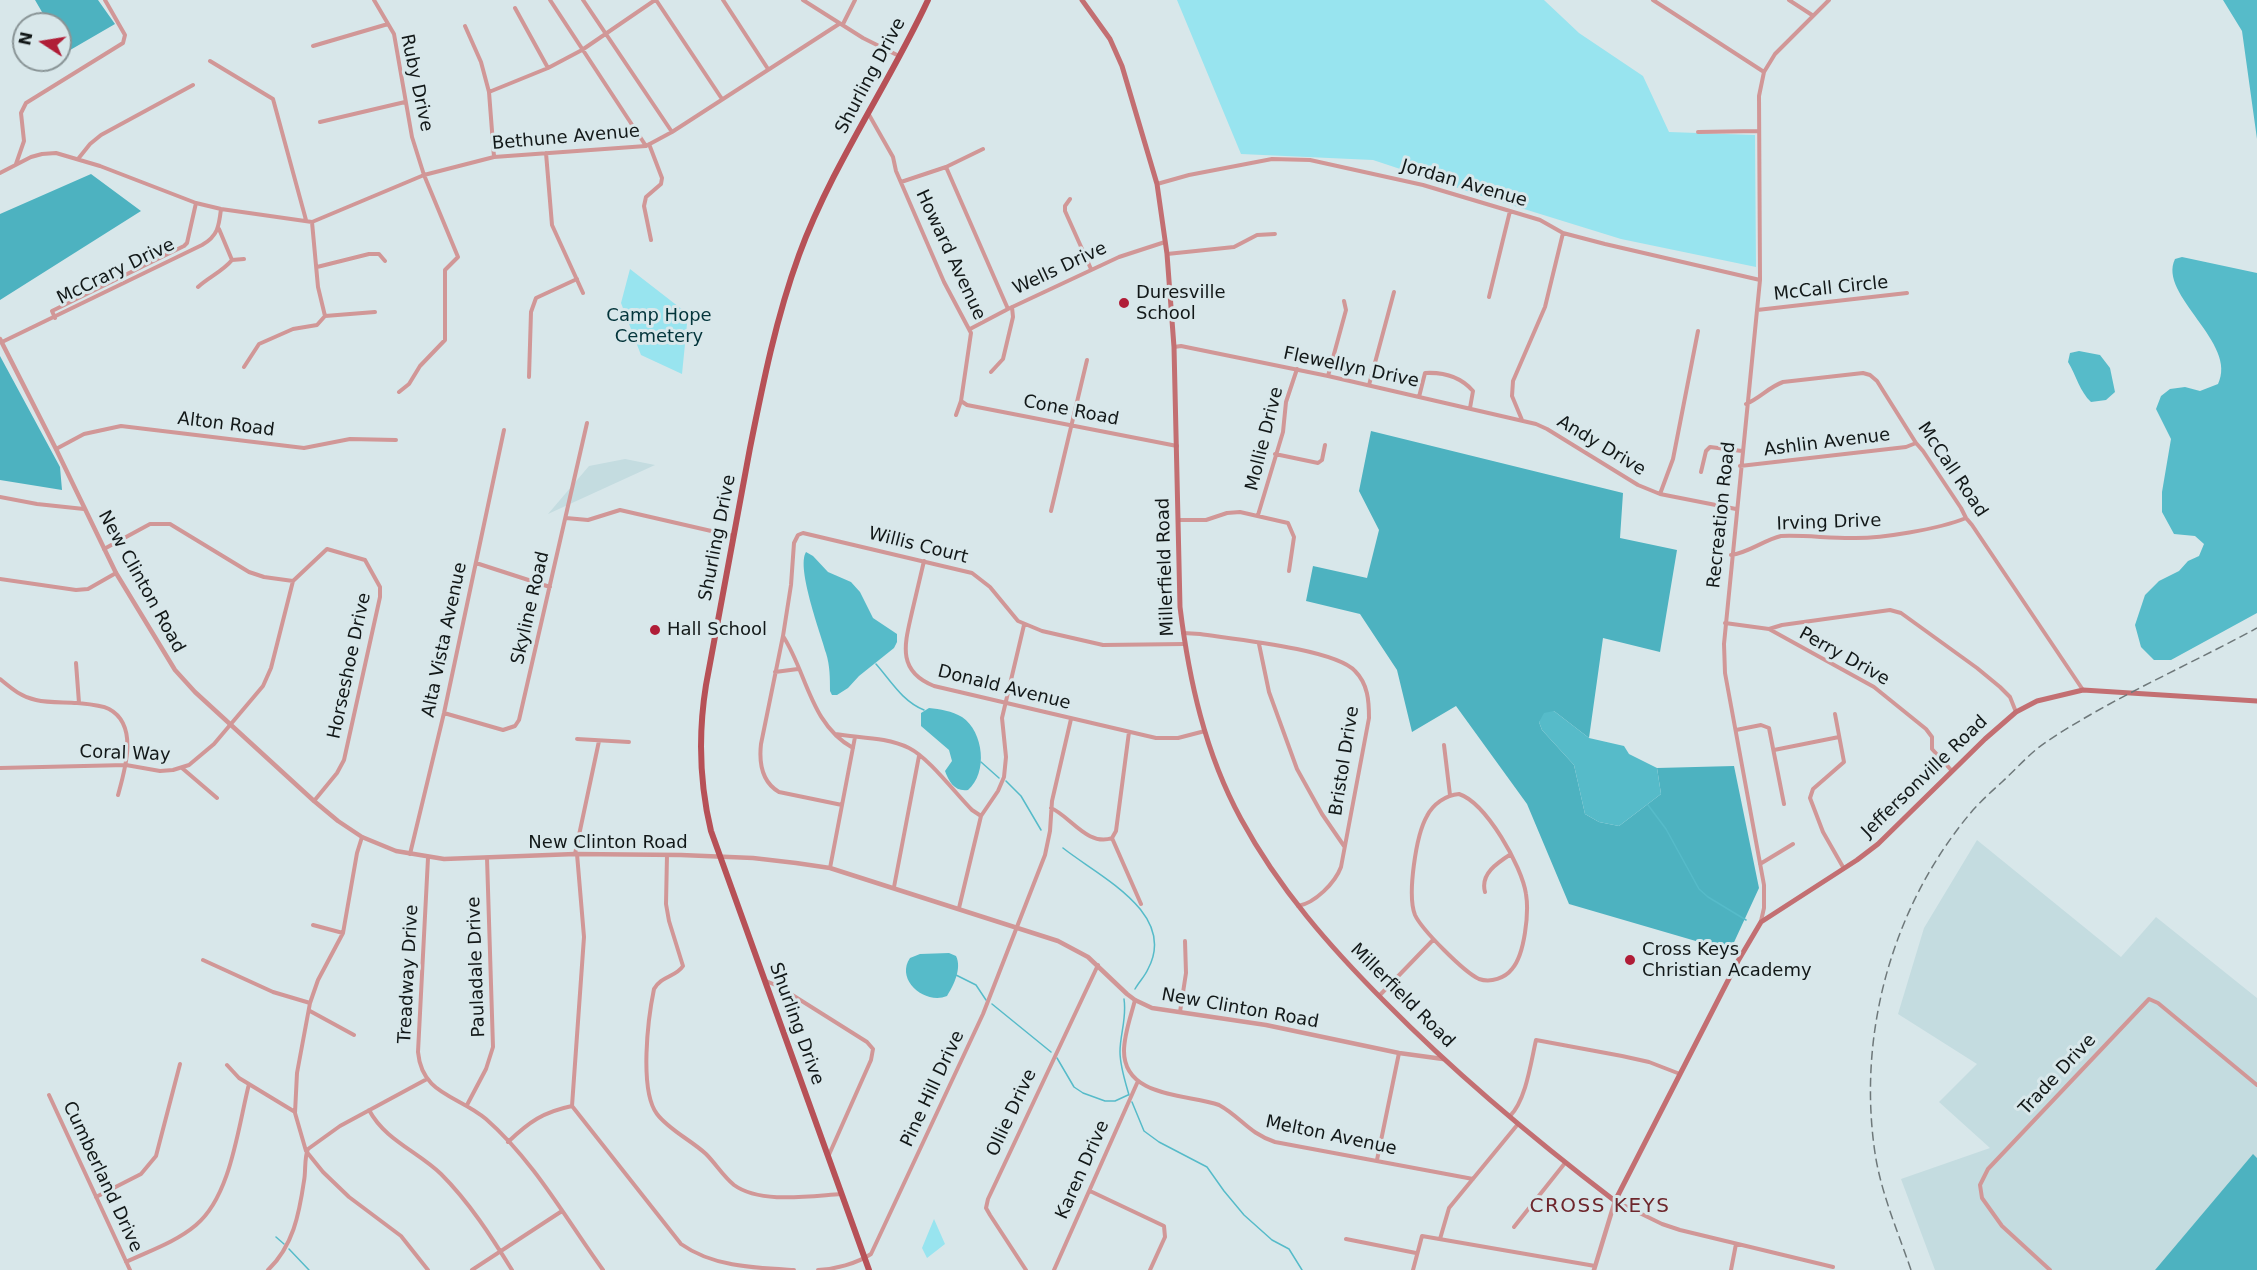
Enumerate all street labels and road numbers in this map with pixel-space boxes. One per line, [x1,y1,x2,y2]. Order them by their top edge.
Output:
street label: Shurling Drive [831,14,911,138]
street label: Ruby Drive [395,32,437,134]
street label: Bethune Avenue [491,121,641,155]
street label: Jordan Avenue [1399,156,1529,212]
street label: Howard Avenue [910,186,990,324]
street label: McCrary Drive [54,234,178,310]
street label: Wells Drive [1010,238,1110,300]
street label: McCall Circle [1773,272,1889,306]
street label: Flewellyn Drive [1281,343,1421,393]
street label: Mollie Drive [1242,385,1288,493]
street label: Cone Road [1021,391,1121,431]
street label: Alton Road [176,408,276,442]
street label: Andy Drive [1553,411,1649,481]
street label: McCall Road [1912,418,1992,522]
street label: Ashlin Avenue [1763,425,1891,461]
street label: Recreation Road [1704,441,1740,589]
street label: Shurling Drive [695,473,741,603]
street label: Millerfield Road [1153,497,1179,637]
street label: New Clinton Road [93,507,189,657]
street label: Irving Drive [1776,510,1882,536]
street label: Willis Court [866,523,970,569]
street label: Skyline Road [508,549,554,667]
street label: Alta Vista Avenue [418,560,472,720]
street label: Horseshoe Drive [324,591,376,741]
street label: Perry Drive [1795,623,1893,691]
street label: Donald Avenue [935,661,1073,715]
street label: Bristol Drive [1326,705,1364,817]
street label: Jeffersonville Road [1858,711,1992,843]
street label: Coral Way [79,742,171,766]
street label: New Clinton Road [528,832,688,854]
street label: Pauladale Drive [464,896,490,1038]
street label: Treadway Drive [395,904,423,1044]
street label: Millerfield Road [1345,939,1459,1053]
street label: Shurling Drive [764,960,828,1088]
street label: New Clinton Road [1160,985,1320,1033]
street label: Pine Hill Drive [897,1027,969,1151]
street label: Trade Drive [2015,1030,2101,1120]
street label: Ollie Drive [982,1066,1042,1160]
street label: Cumberland Drive [58,1098,146,1256]
street label: Melton Avenue [1263,1112,1399,1160]
street label: Karen Drive [1052,1117,1114,1223]

